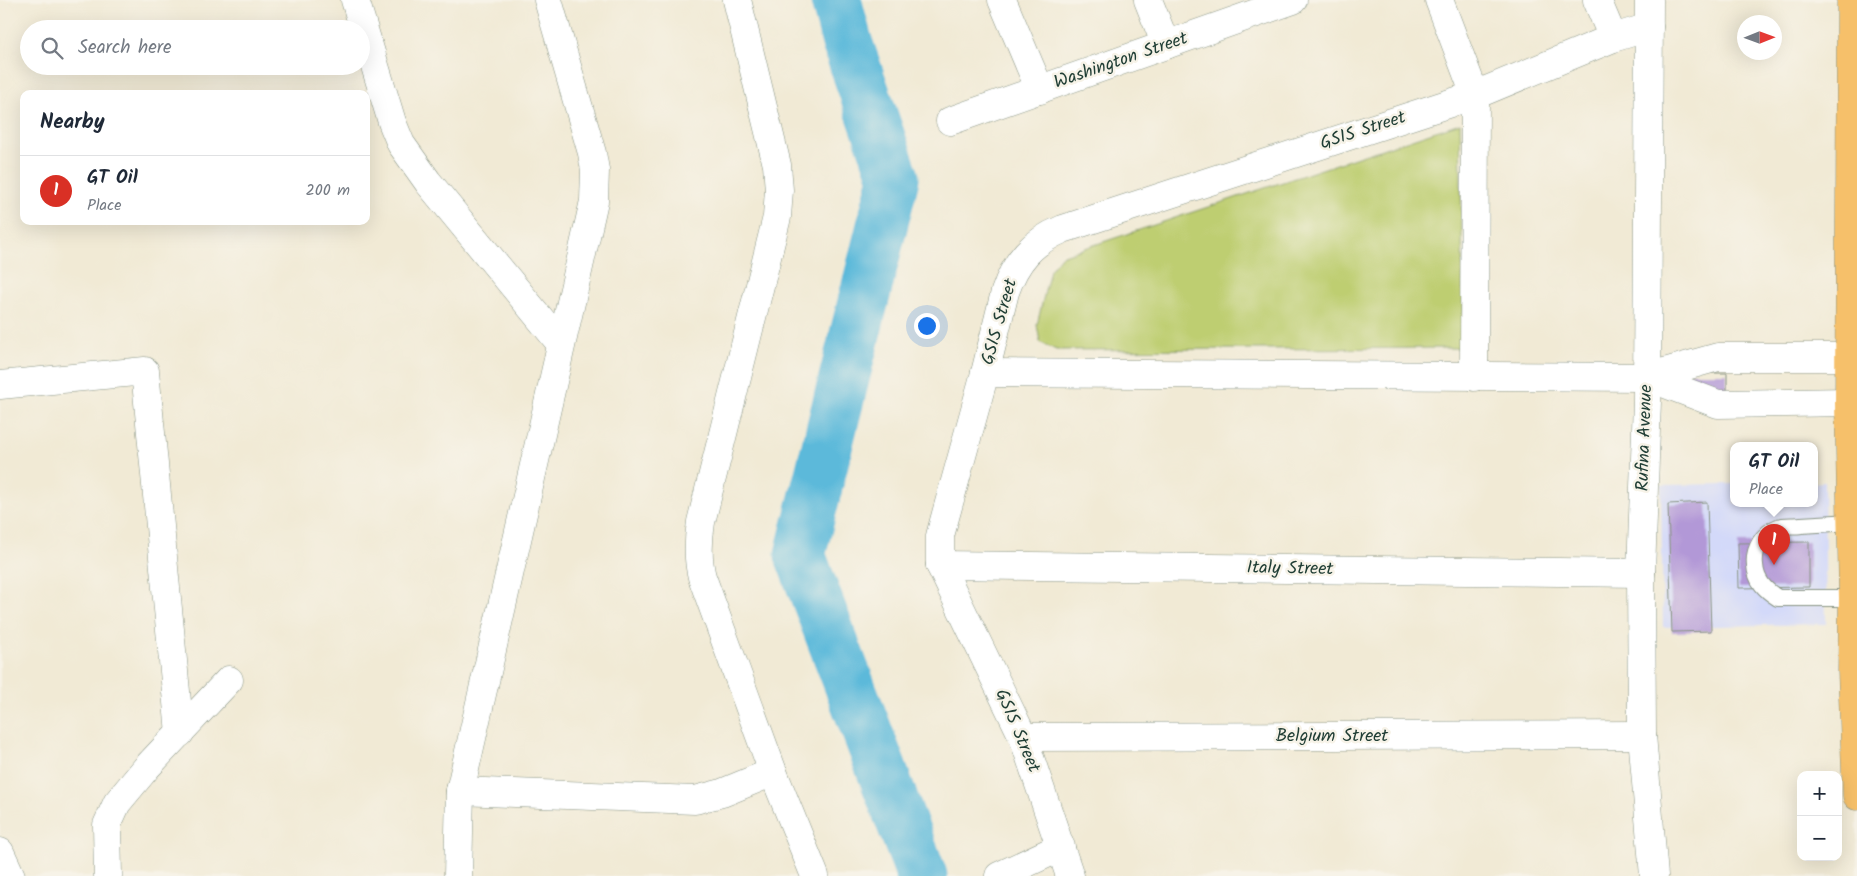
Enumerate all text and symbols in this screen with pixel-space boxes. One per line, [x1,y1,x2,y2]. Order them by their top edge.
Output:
north arrow [1737,15,1782,60]
search box [20,20,370,75]
street label: Washington Street [1050,24,1193,97]
text: Search here [78,33,172,63]
icon: search [38,34,66,62]
street label: GSIS Street [1316,103,1411,158]
text: Nearby [40,106,105,139]
text: GT Oil [87,163,138,193]
text: 1 [54,178,58,203]
text: 200 m [306,178,350,203]
text: Place [87,193,121,218]
street label: GSIS Street [974,274,1026,369]
your location [914,313,940,339]
street label: Rufina Avenue [1629,384,1661,492]
popup [1730,442,1818,507]
text: GT Oil [1749,447,1799,477]
text: Place [1749,477,1783,502]
pin: 1 [1758,524,1790,565]
street label: Italy Street [1246,554,1335,584]
street label: GSIS Street [986,685,1048,778]
street label: Belgium Street [1276,722,1389,751]
map controls [1797,771,1842,861]
button: + [1797,771,1842,816]
button: − [1797,816,1842,861]

